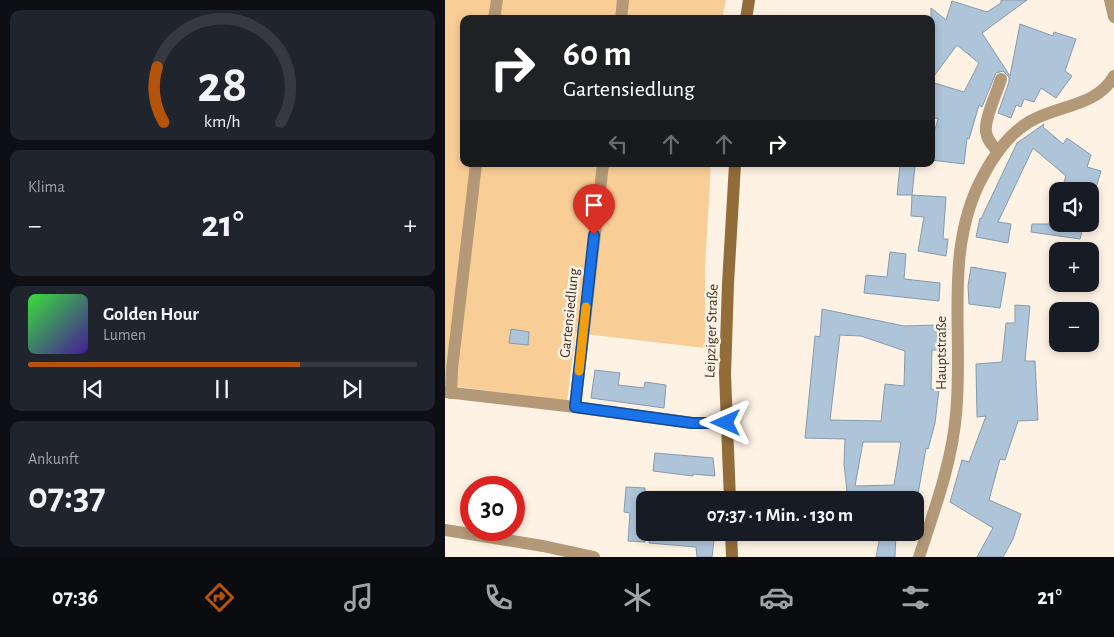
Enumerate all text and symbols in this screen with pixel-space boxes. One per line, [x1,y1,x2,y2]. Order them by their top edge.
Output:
icon: right [480,35,545,100]
text: 60 m [563,37,632,72]
text: 28 [197,59,248,111]
text: Gartensiedlung [563,78,695,100]
text: km/h [204,113,241,131]
icon: left [604,130,632,158]
icon: ahead [657,130,685,158]
icon: ahead [710,130,738,158]
icon: right [763,130,791,158]
text: Klima [28,179,65,195]
map controls [1049,182,1099,352]
button: sound [1049,182,1099,232]
pin [573,184,615,235]
icon: arrive [580,191,608,219]
text: 21° [201,206,244,244]
text: − [28,212,41,240]
text: + [404,212,417,240]
button: + [1049,242,1099,292]
street label: Gartensiedlung [557,267,582,359]
street label: Leipziger Straße [702,284,721,378]
button: − [1049,302,1099,352]
text: Golden Hour [103,305,199,324]
street label: Hauptstraße [934,316,949,390]
text: Lumen [103,327,146,343]
icon: previous [79,375,107,403]
icon: pause [208,375,236,403]
icon: next [338,375,366,403]
position arrow [699,396,751,448]
text: Ankunft [28,451,79,467]
speed limit sign: 30 [460,476,525,541]
text: 07:37 [28,478,106,516]
text: 07:37 · 1 Min. · 130 m [707,506,853,525]
icon: directions [202,580,237,615]
icon: music [341,580,376,615]
icon: phone [481,580,516,615]
icon: climate [620,580,655,615]
icon: car [759,580,794,615]
icon: filters [898,580,933,615]
text: 07:36 [52,586,98,608]
text: 21° [1037,586,1062,608]

